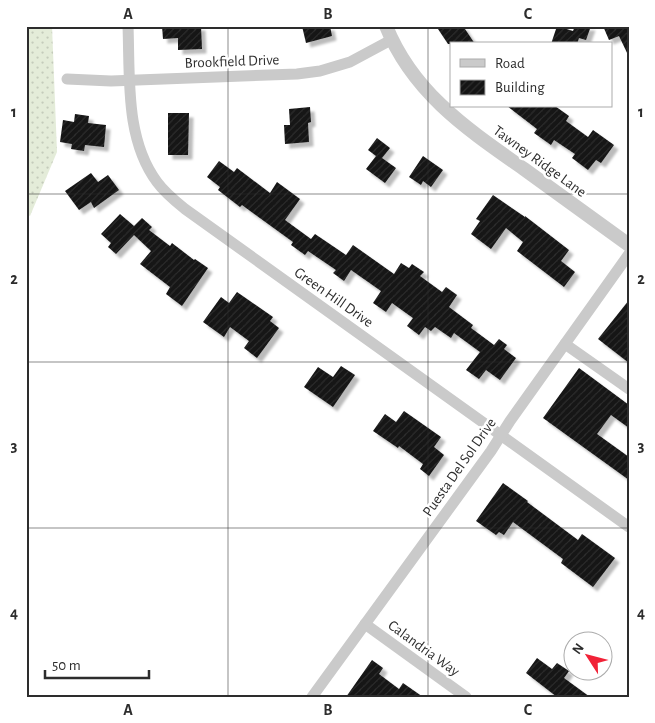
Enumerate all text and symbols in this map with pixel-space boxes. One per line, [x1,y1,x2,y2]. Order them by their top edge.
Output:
text: A [123,6,133,22]
text: B [323,6,333,22]
text: C [524,6,533,22]
legend [450,42,612,108]
street label: Brookfield Drive [184,52,280,71]
text: Road [495,56,525,71]
text: Building [495,80,545,95]
text: 1 [11,104,17,120]
text: 1 [638,104,644,120]
street label: Tawney Ridge Lane [490,123,589,200]
street label: Green Hill Drive [292,265,376,330]
text: 2 [10,271,18,287]
text: 2 [637,271,645,287]
street label: Puesta Del Sol Drive [420,415,499,519]
text: 3 [11,438,18,454]
text: 3 [638,438,645,454]
text: 4 [10,605,18,621]
text: 4 [637,605,645,621]
street label: Calandria Way [385,618,463,680]
north arrow [562,630,612,680]
text: N [570,641,587,657]
scale bar [45,648,149,680]
text: 50 m [52,658,81,673]
text: A [123,702,133,718]
text: B [323,702,333,718]
text: C [524,702,533,718]

